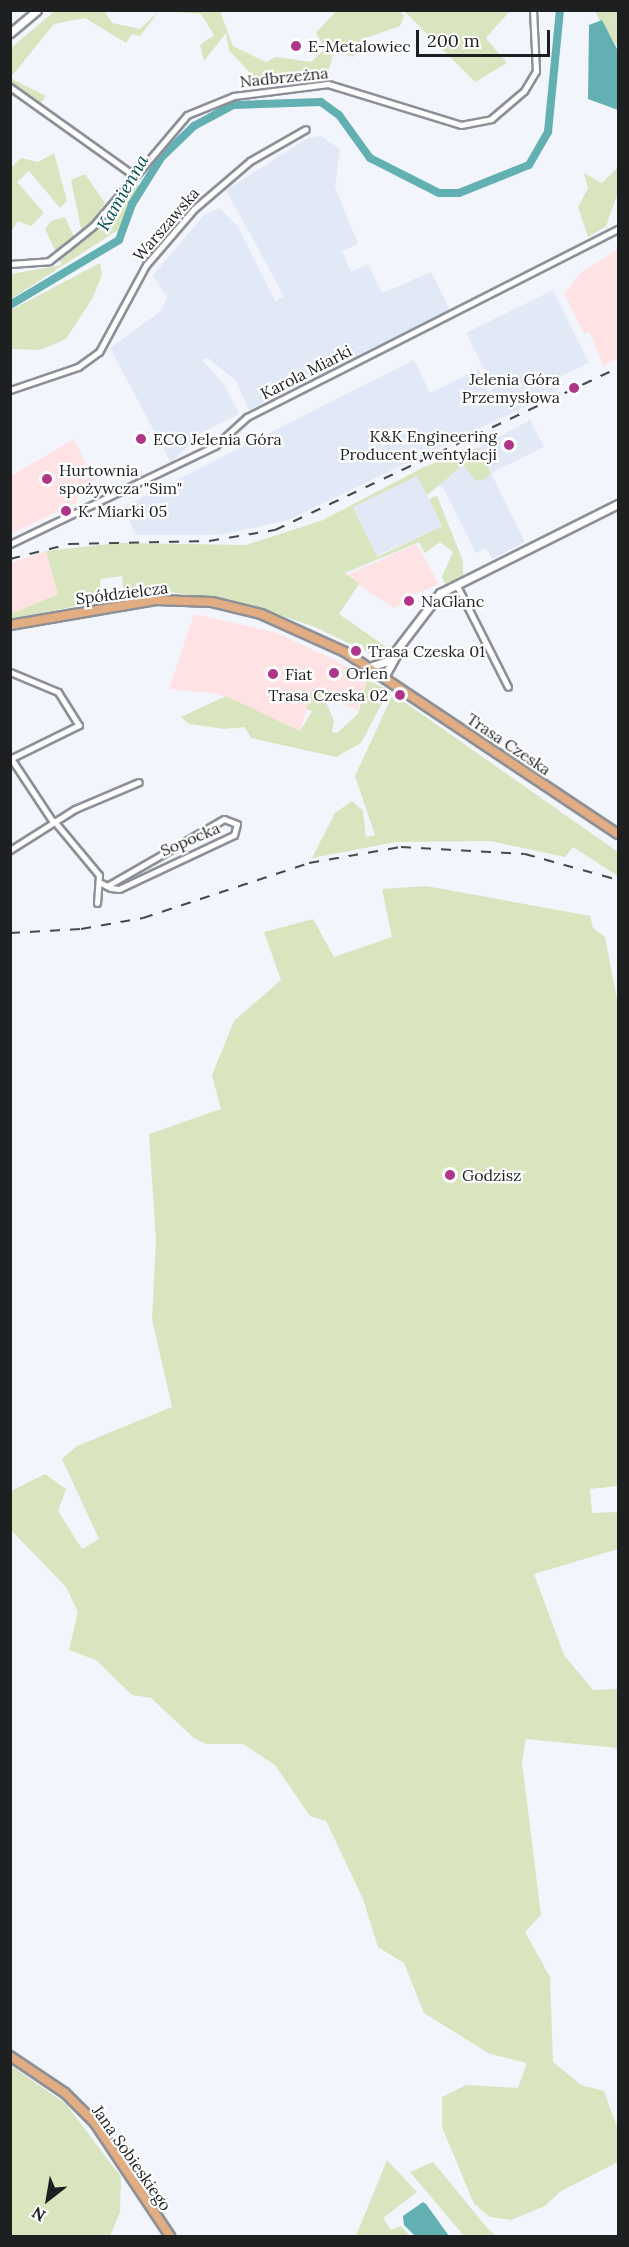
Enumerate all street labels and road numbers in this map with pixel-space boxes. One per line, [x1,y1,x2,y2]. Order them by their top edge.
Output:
street label: Nadbrzeżna [239,63,329,91]
street label: Warszawska [129,183,203,265]
street label: Karola Miarki [257,341,355,403]
street label: Spółdzielcza [75,578,169,608]
street label: Trasa Czeska [463,709,555,779]
street label: Sopocka [157,818,223,860]
street label: Jana Sobieskiego [88,2102,176,2214]

